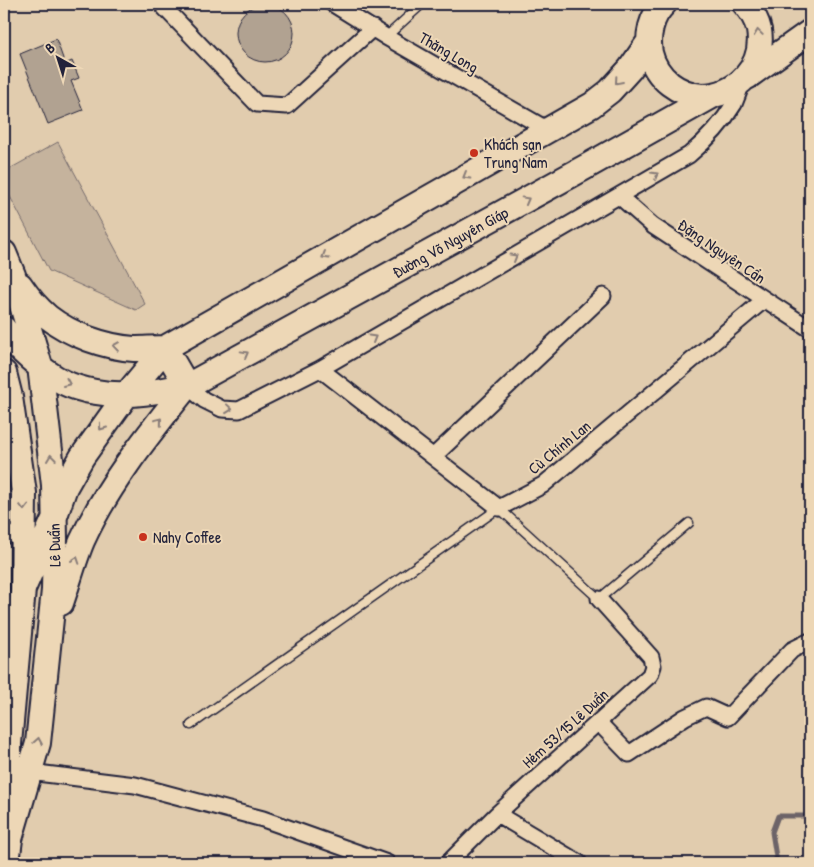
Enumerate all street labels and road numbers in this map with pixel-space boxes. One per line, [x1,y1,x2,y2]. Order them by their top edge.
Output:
street label: Thăng Long [415,26,483,78]
street label: Đường Võ Nguyên Giáp [388,201,512,283]
street label: Đặng Nguyên Cẩn [674,214,770,288]
street label: Cù Chính Lan [523,415,595,479]
street label: Lê Duẩn [43,523,65,567]
street label: Hẻm 53/15 Lê Duẩn [517,683,613,773]

